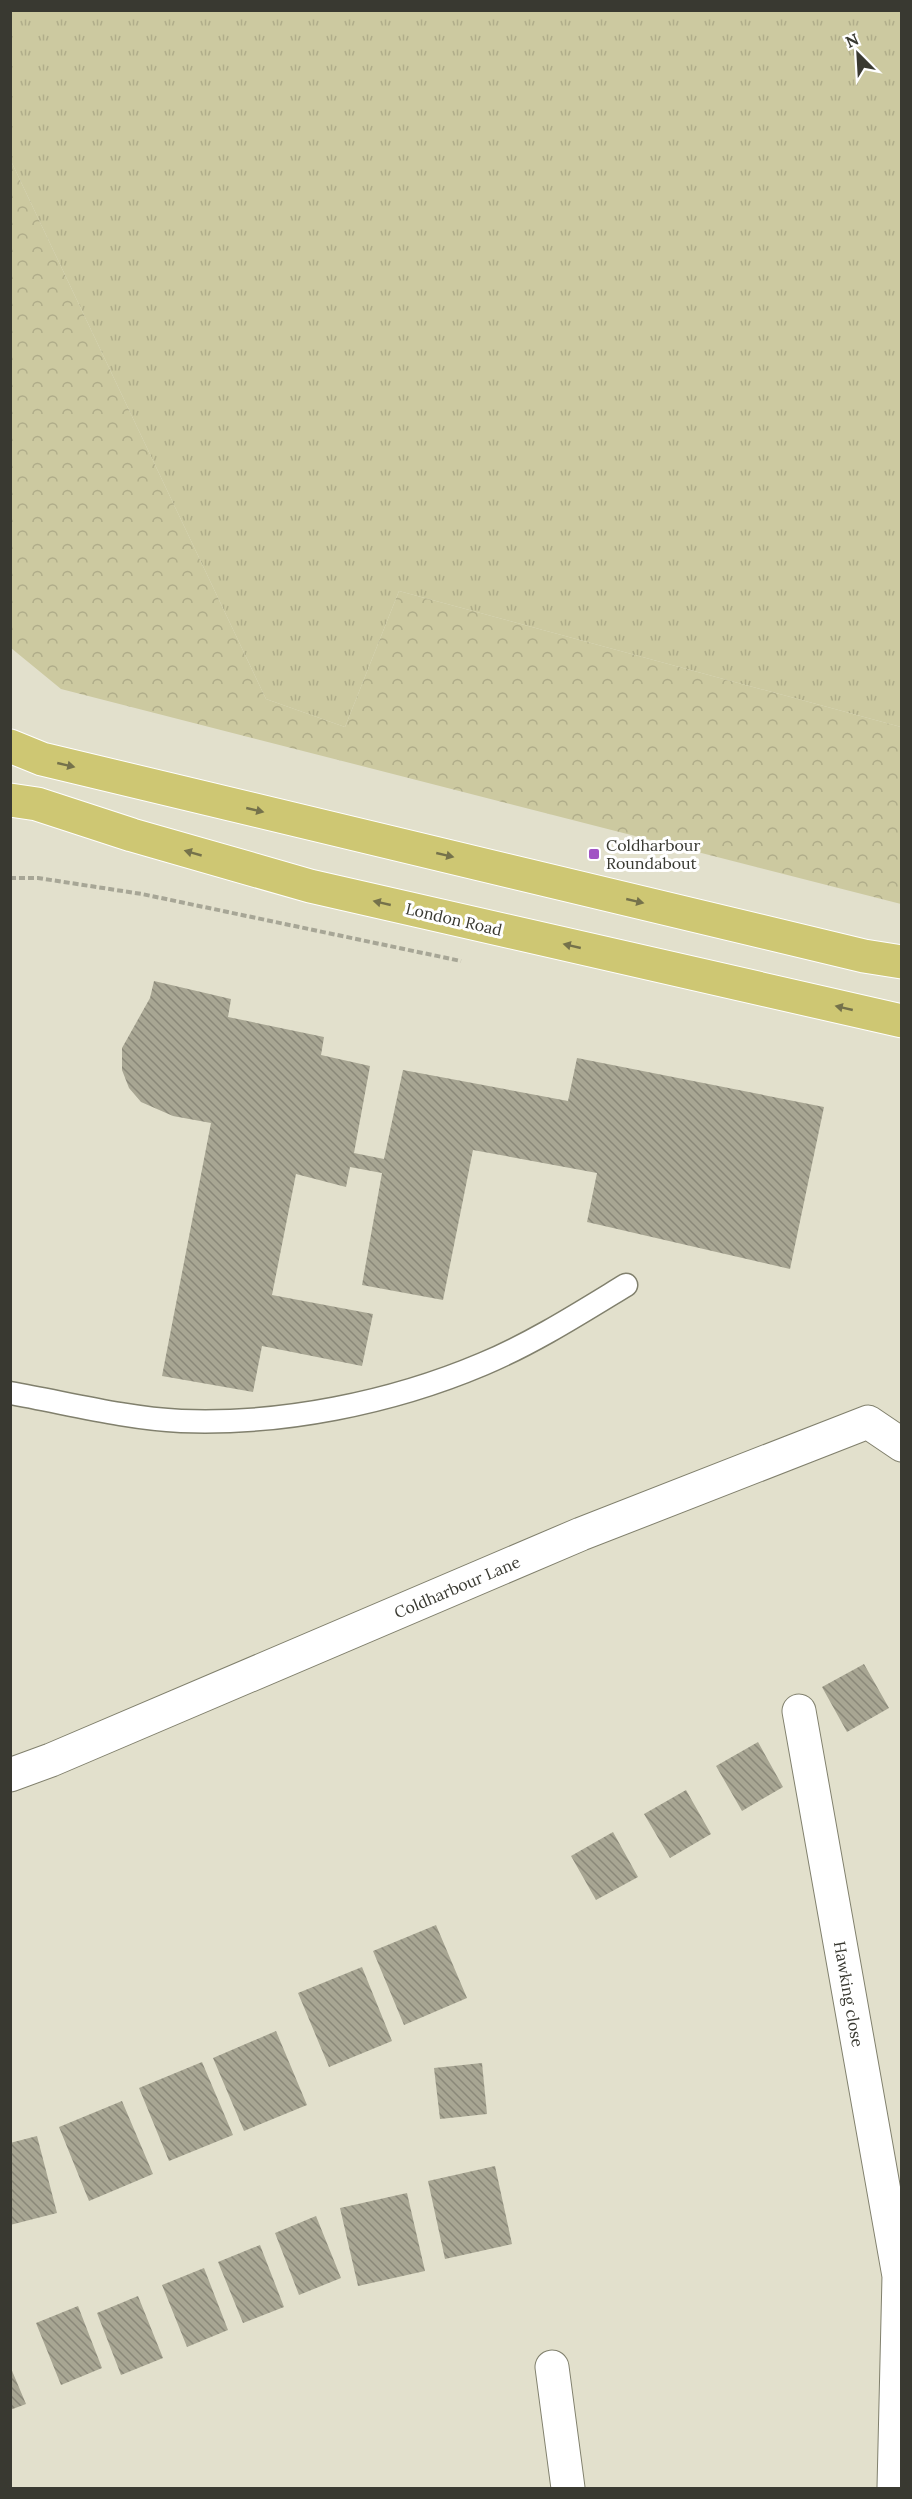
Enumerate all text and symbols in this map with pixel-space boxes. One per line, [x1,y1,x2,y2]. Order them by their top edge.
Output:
north arrow [828,24,888,84]
text: N [842,29,862,52]
one-way arrow [56,760,75,770]
one-way arrow [246,806,265,815]
place label: Coldharbour Roundabout [606,835,700,873]
marker: Coldharbour Roundabout [587,847,601,861]
one-way arrow [184,848,202,857]
one-way arrow [436,851,454,861]
one-way arrow [625,896,644,906]
one-way arrow [373,897,392,907]
street label: London Road [404,898,505,940]
one-way arrow [563,941,582,951]
one-way arrow [835,1003,854,1013]
street label: Coldharbour Lane [391,1551,523,1623]
street label: Hawking close [830,1939,868,2049]

